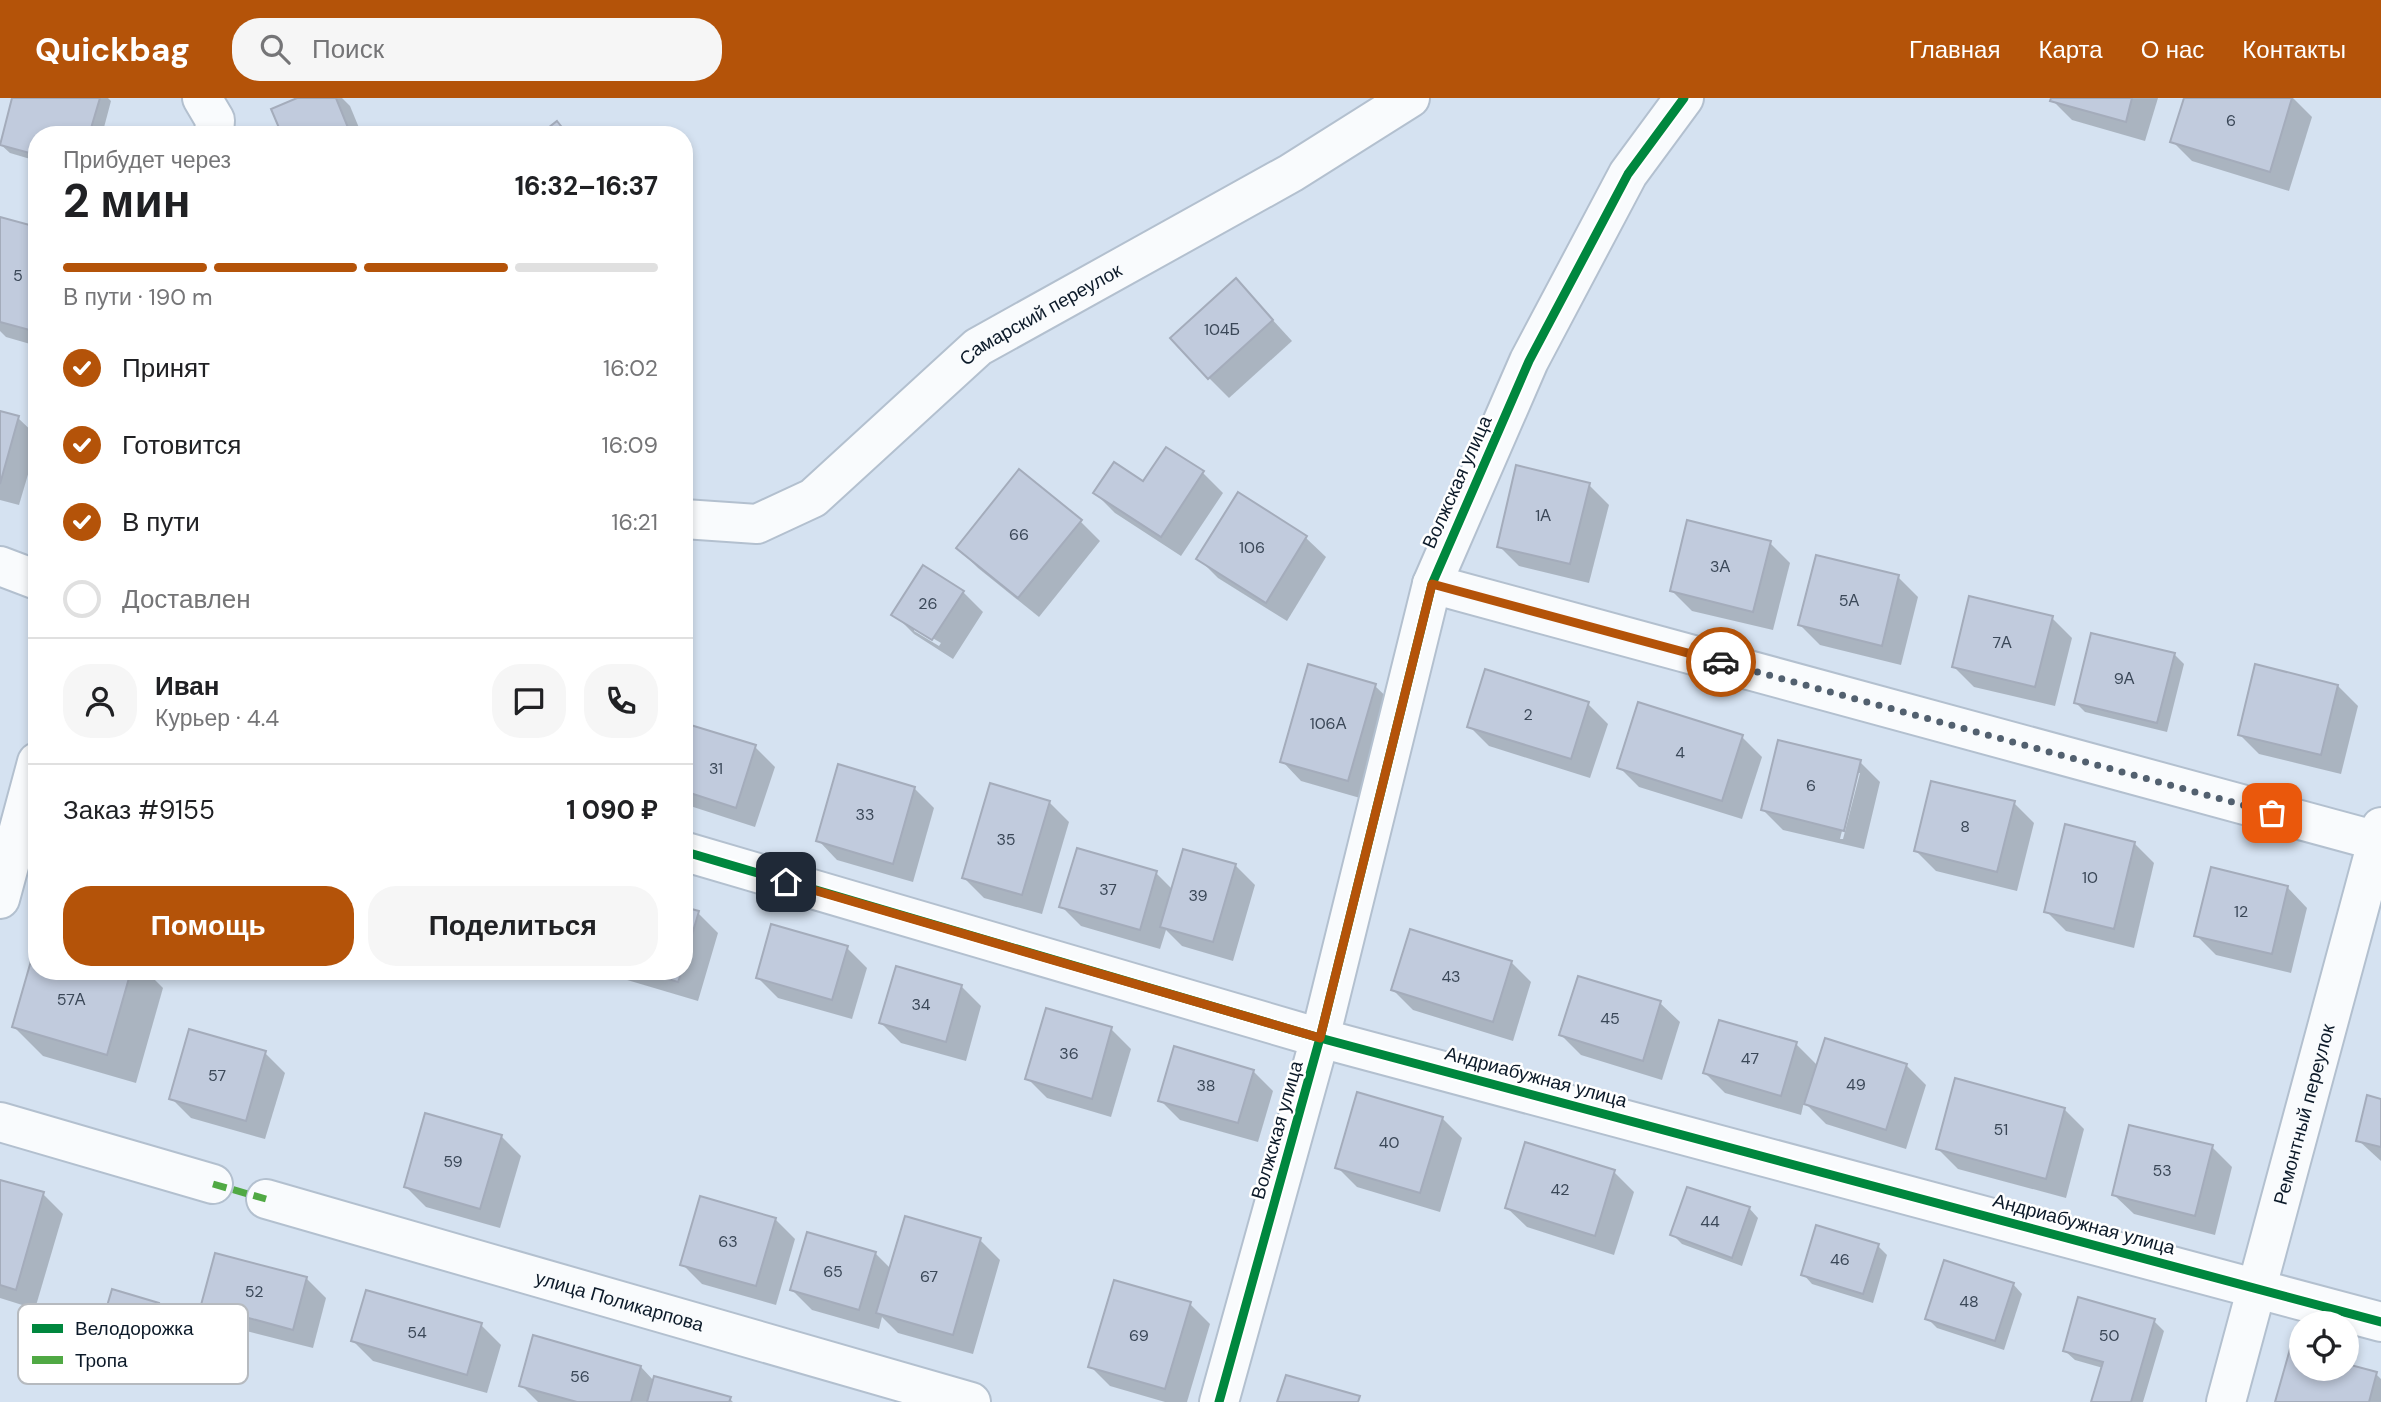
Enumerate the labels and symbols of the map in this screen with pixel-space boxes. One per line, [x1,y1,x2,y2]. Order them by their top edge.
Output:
house number: 6 [2226,110,2236,131]
street label: Самарский переулок [954,257,1127,371]
house number: 5 [13,265,23,286]
house number: 104Б [1204,319,1240,340]
street label: Волжская улица [1416,411,1498,552]
house number: 1А [1535,505,1551,526]
house number: 66 [1009,524,1029,545]
house number: 106 [1239,537,1265,558]
house number: 3А [1710,556,1730,577]
house number: 5А [1839,590,1860,611]
house number: 26 [918,593,938,614]
courier [1686,627,1756,697]
house number: 7А [1992,632,2012,653]
house number: 9А [2114,668,2135,689]
house number: 2 [1523,704,1533,725]
house number: 106А [1310,713,1347,734]
house number: 4 [1675,742,1685,763]
house number: 31 [709,758,723,779]
house number: 6 [1806,775,1816,796]
pin [2242,783,2302,843]
house number: 33 [856,804,874,825]
house number: 8 [1960,816,1970,837]
house number: 35 [996,829,1016,850]
pin [756,852,816,912]
house number: 10 [2082,867,2098,888]
house number: 37 [1099,879,1117,900]
house number: 39 [1188,885,1208,906]
house number: 12 [2234,901,2248,922]
house number: 43 [1441,966,1461,987]
house number: 57А [57,989,86,1010]
house number: 34 [911,994,931,1015]
house number: 45 [1600,1008,1620,1029]
street label: Ремонтный переулок [2267,1020,2340,1207]
street label: Андриабужная улица [1442,1041,1630,1113]
house number: 36 [1059,1043,1079,1064]
house number: 47 [1741,1048,1759,1069]
street label: Волжская улица [1245,1057,1309,1202]
house number: 57 [208,1065,226,1086]
house number: 49 [1846,1074,1866,1095]
house number: 38 [1196,1075,1216,1096]
house number: 51 [1994,1119,2008,1140]
house number: 40 [1379,1132,1399,1153]
house number: 59 [443,1151,463,1172]
house number: 53 [2152,1160,2172,1181]
house number: 42 [1551,1179,1569,1200]
street label: Андриабужная улица [1990,1188,2178,1260]
house number: 44 [1700,1211,1720,1232]
house number: 63 [718,1231,738,1252]
house number: 46 [1830,1249,1850,1270]
house number: 65 [823,1261,843,1282]
street label: улица Поликарпова [533,1265,707,1337]
house number: 67 [920,1266,938,1287]
house number: 52 [245,1281,263,1302]
house number: 48 [1959,1291,1979,1312]
legend [18,1304,248,1384]
text: Велодорожка [75,1316,194,1341]
house number: 54 [407,1322,427,1343]
house number: 69 [1129,1325,1149,1346]
house number: 50 [2099,1325,2119,1346]
text: Тропа [75,1348,128,1373]
house number: 56 [570,1366,590,1387]

